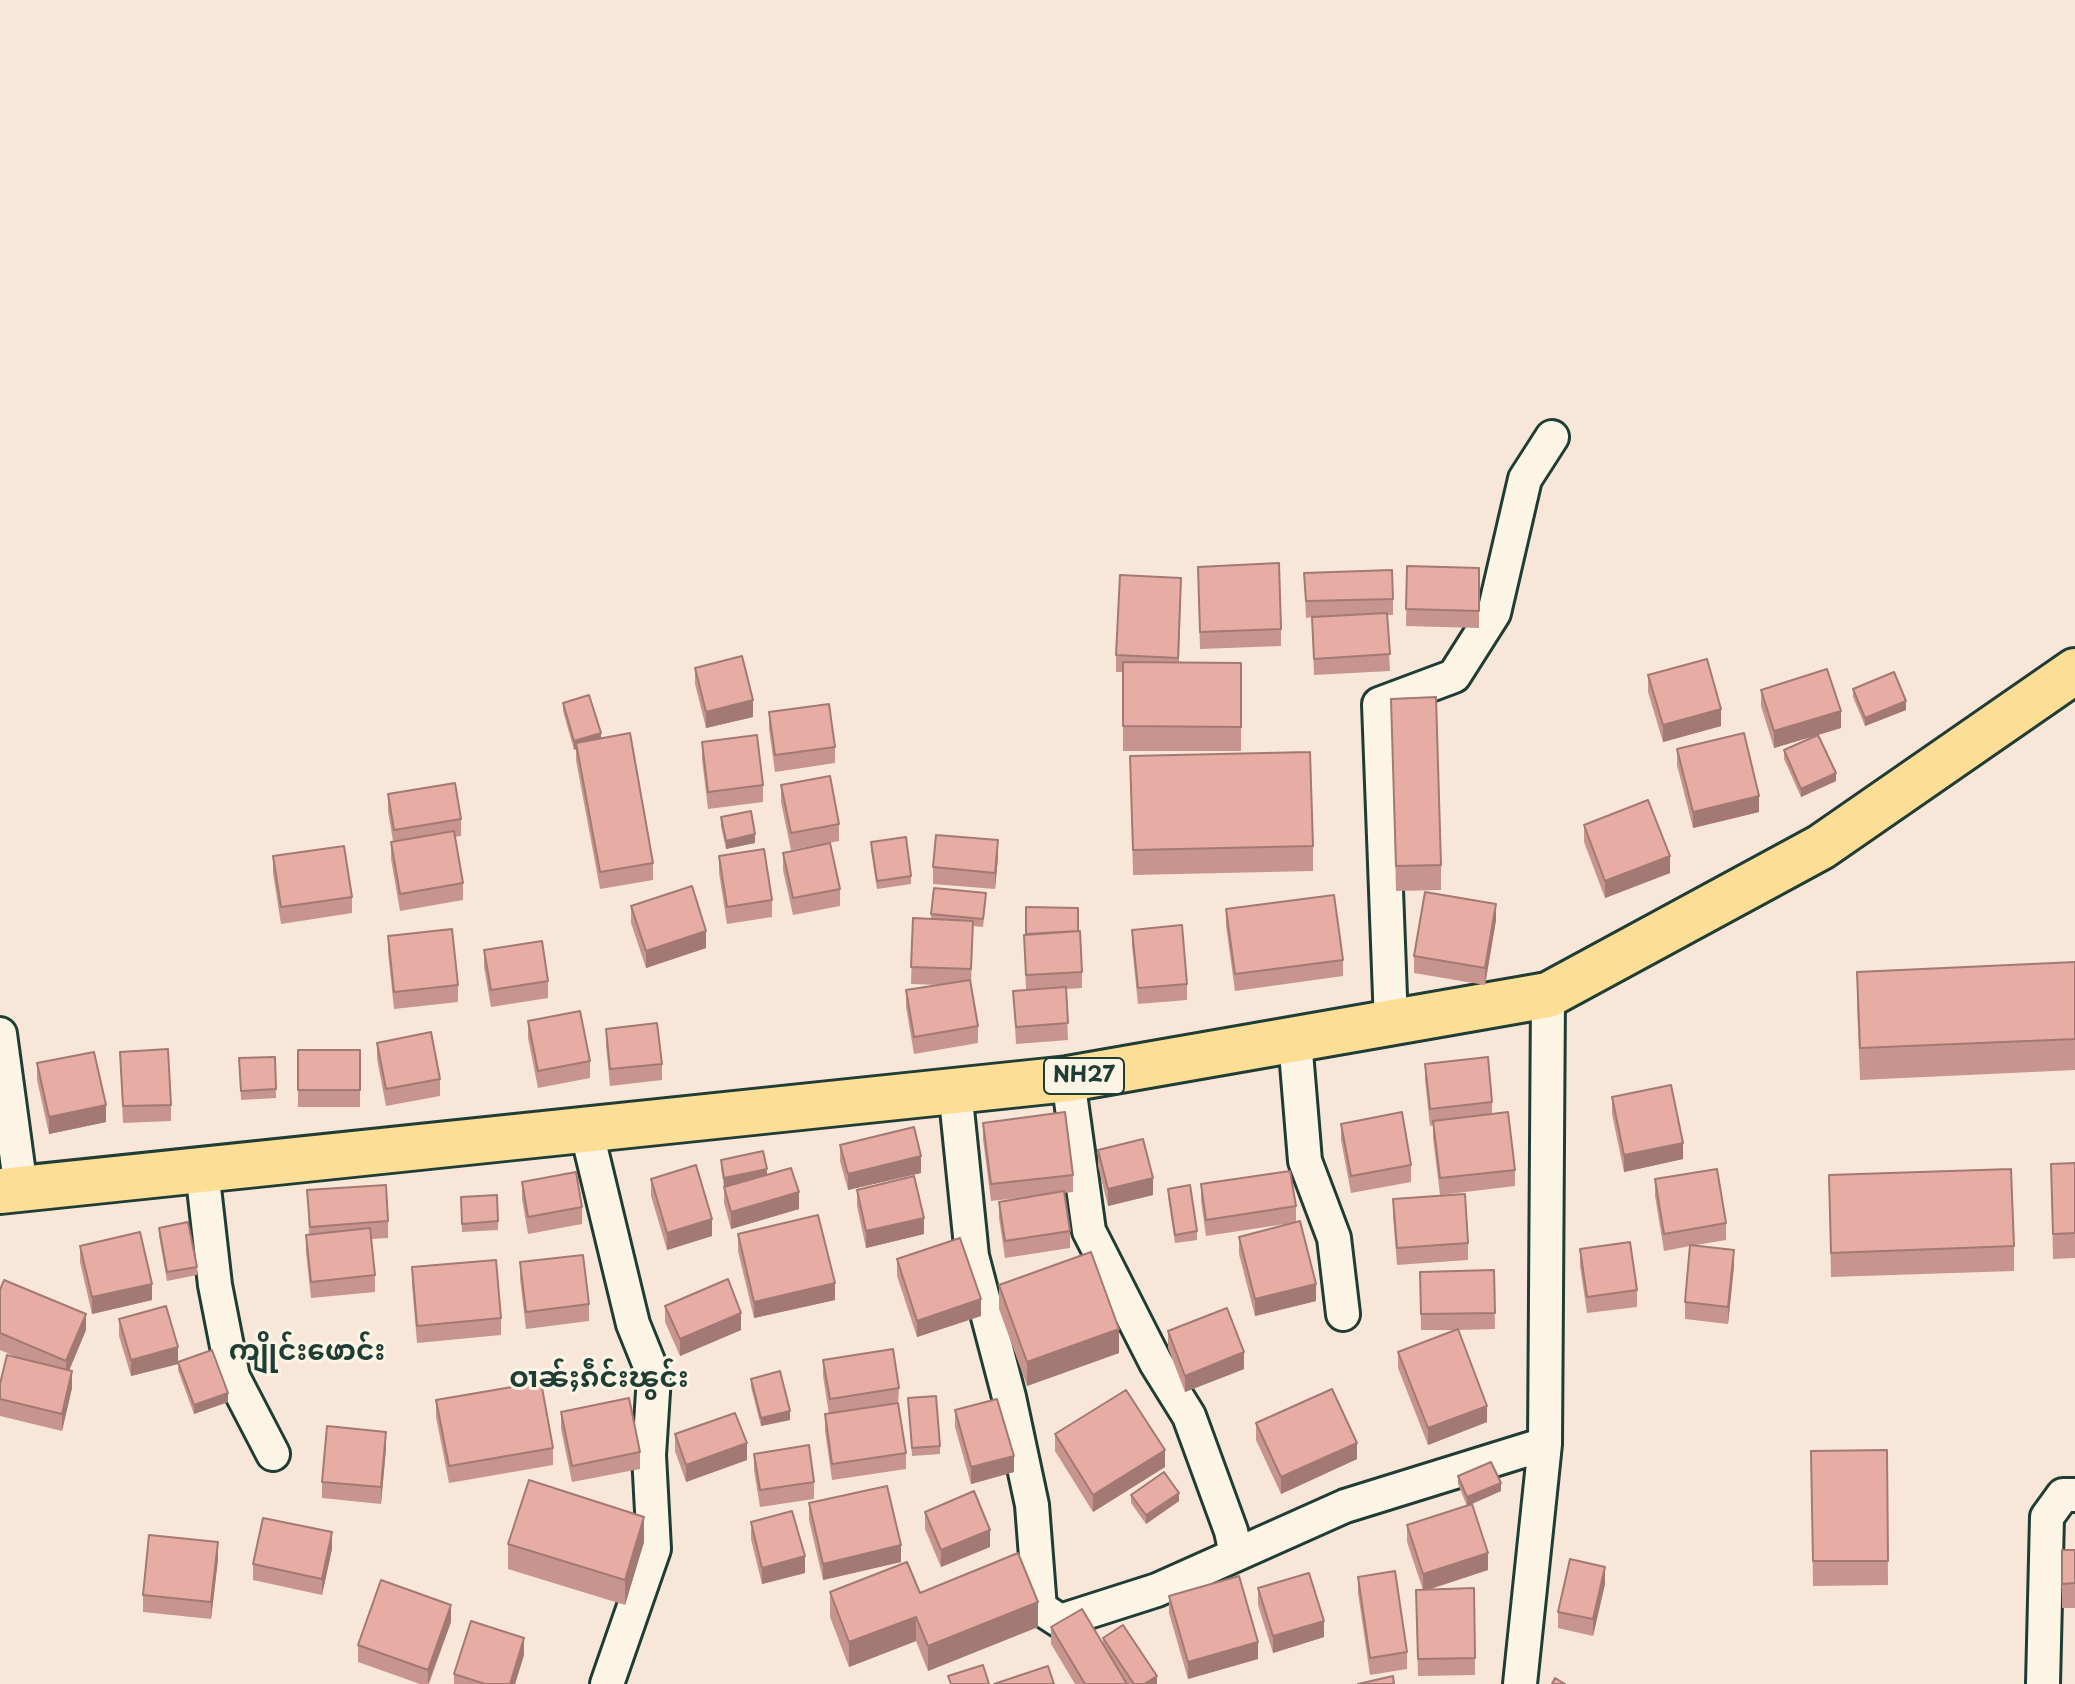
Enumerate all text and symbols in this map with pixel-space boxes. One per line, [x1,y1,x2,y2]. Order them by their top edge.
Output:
road number: NH27 [1044,1058,1124,1094]
district label: ကျိုင်းဖောင်း [229,1335,385,1369]
district label: ဝၢၼ်ႈၵဵင်းၽွင်း [509,1362,689,1396]

